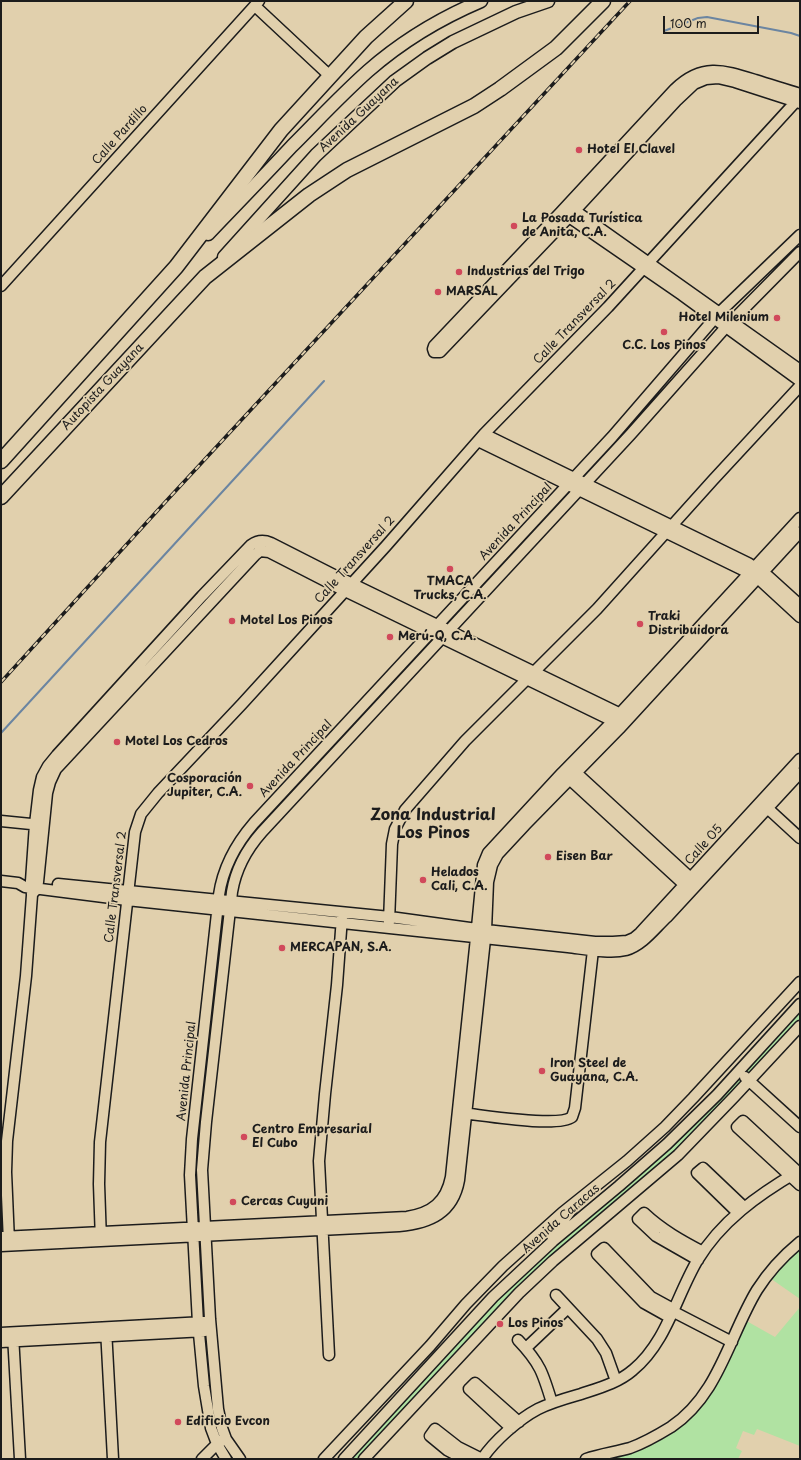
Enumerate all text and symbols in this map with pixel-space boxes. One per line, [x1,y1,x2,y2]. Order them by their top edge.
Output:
scale bar [665,8,761,34]
text: 100 m [670,14,707,32]
street label: Avenida Guayana [316,75,402,155]
street label: Calle Pardillo [89,102,151,168]
place label: Hotel El Clavel [587,143,675,157]
marker: Hotel El Clavel [574,145,584,155]
place label: La Posada Turística de Anita, C.A. [522,212,643,240]
marker: La Posada Turística de Anita, C.A. [509,221,519,231]
place label: Industrias del Trigo [467,265,585,279]
marker: Industrias del Trigo [454,267,464,277]
street label: Calle Transversal 2 [531,277,619,367]
place label: MARSAL [446,285,498,299]
marker: MARSAL [433,287,443,297]
place label: Hotel Milenium [679,311,769,325]
marker: Hotel Milenium [772,313,782,323]
marker: C.C. Los Pinos [659,327,669,337]
place label: C.C. Los Pinos [622,339,706,353]
street label: Autopista Guayana [59,341,147,433]
street label: Avenida Principal [477,480,555,564]
street label: Calle Transversal 2 [312,513,398,607]
marker: TMACA Trucks, C.A. [445,564,455,574]
place label: TMACA Trucks, C.A. [413,575,487,603]
place label: Traki Distribuidora [648,610,729,638]
place label: Motel Los Pinos [240,614,333,628]
marker: Motel Los Pinos [227,616,237,626]
marker: Traki Distribuidora [635,619,645,629]
place label: Merú-Q, C.A. [398,630,476,644]
marker: Merú-Q, C.A. [385,632,395,642]
street label: Avenida Principal [257,717,335,801]
place label: Motel Los Cedros [125,735,228,749]
marker: Motel Los Cedros [112,737,122,747]
place label: Cosporación Jupiter, C.A. [167,772,242,800]
marker: Cosporación Jupiter, C.A. [245,781,255,791]
district label: Zona Industrial Los Pinos [370,806,496,844]
street label: Calle 05 [682,822,726,868]
street label: Calle Transversal 2 [102,830,130,944]
place label: Eisen Bar [556,850,613,864]
marker: Eisen Bar [543,852,553,862]
place label: Helados Cali, C.A. [431,866,487,894]
marker: Helados Cali, C.A. [418,875,428,885]
place label: MERCAPAN, S.A. [290,941,392,955]
marker: MERCAPAN, S.A. [277,943,287,953]
street label: Avenida Principal [175,1020,199,1122]
place label: Iron Steel de Guayana, C.A. [550,1057,638,1085]
marker: Iron Steel de Guayana, C.A. [537,1066,547,1076]
place label: Centro Empresarial El Cubo [252,1123,372,1151]
marker: Centro Empresarial El Cubo [239,1132,249,1142]
street label: Avenida Caracas [519,1181,603,1257]
place label: Cercas Cuyuni [241,1195,328,1209]
marker: Cercas Cuyuni [228,1197,238,1207]
place label: Los Pinos [508,1317,563,1331]
marker: Los Pinos [495,1319,505,1329]
place label: Edificio Evcon [186,1415,270,1429]
marker: Edificio Evcon [173,1417,183,1427]

